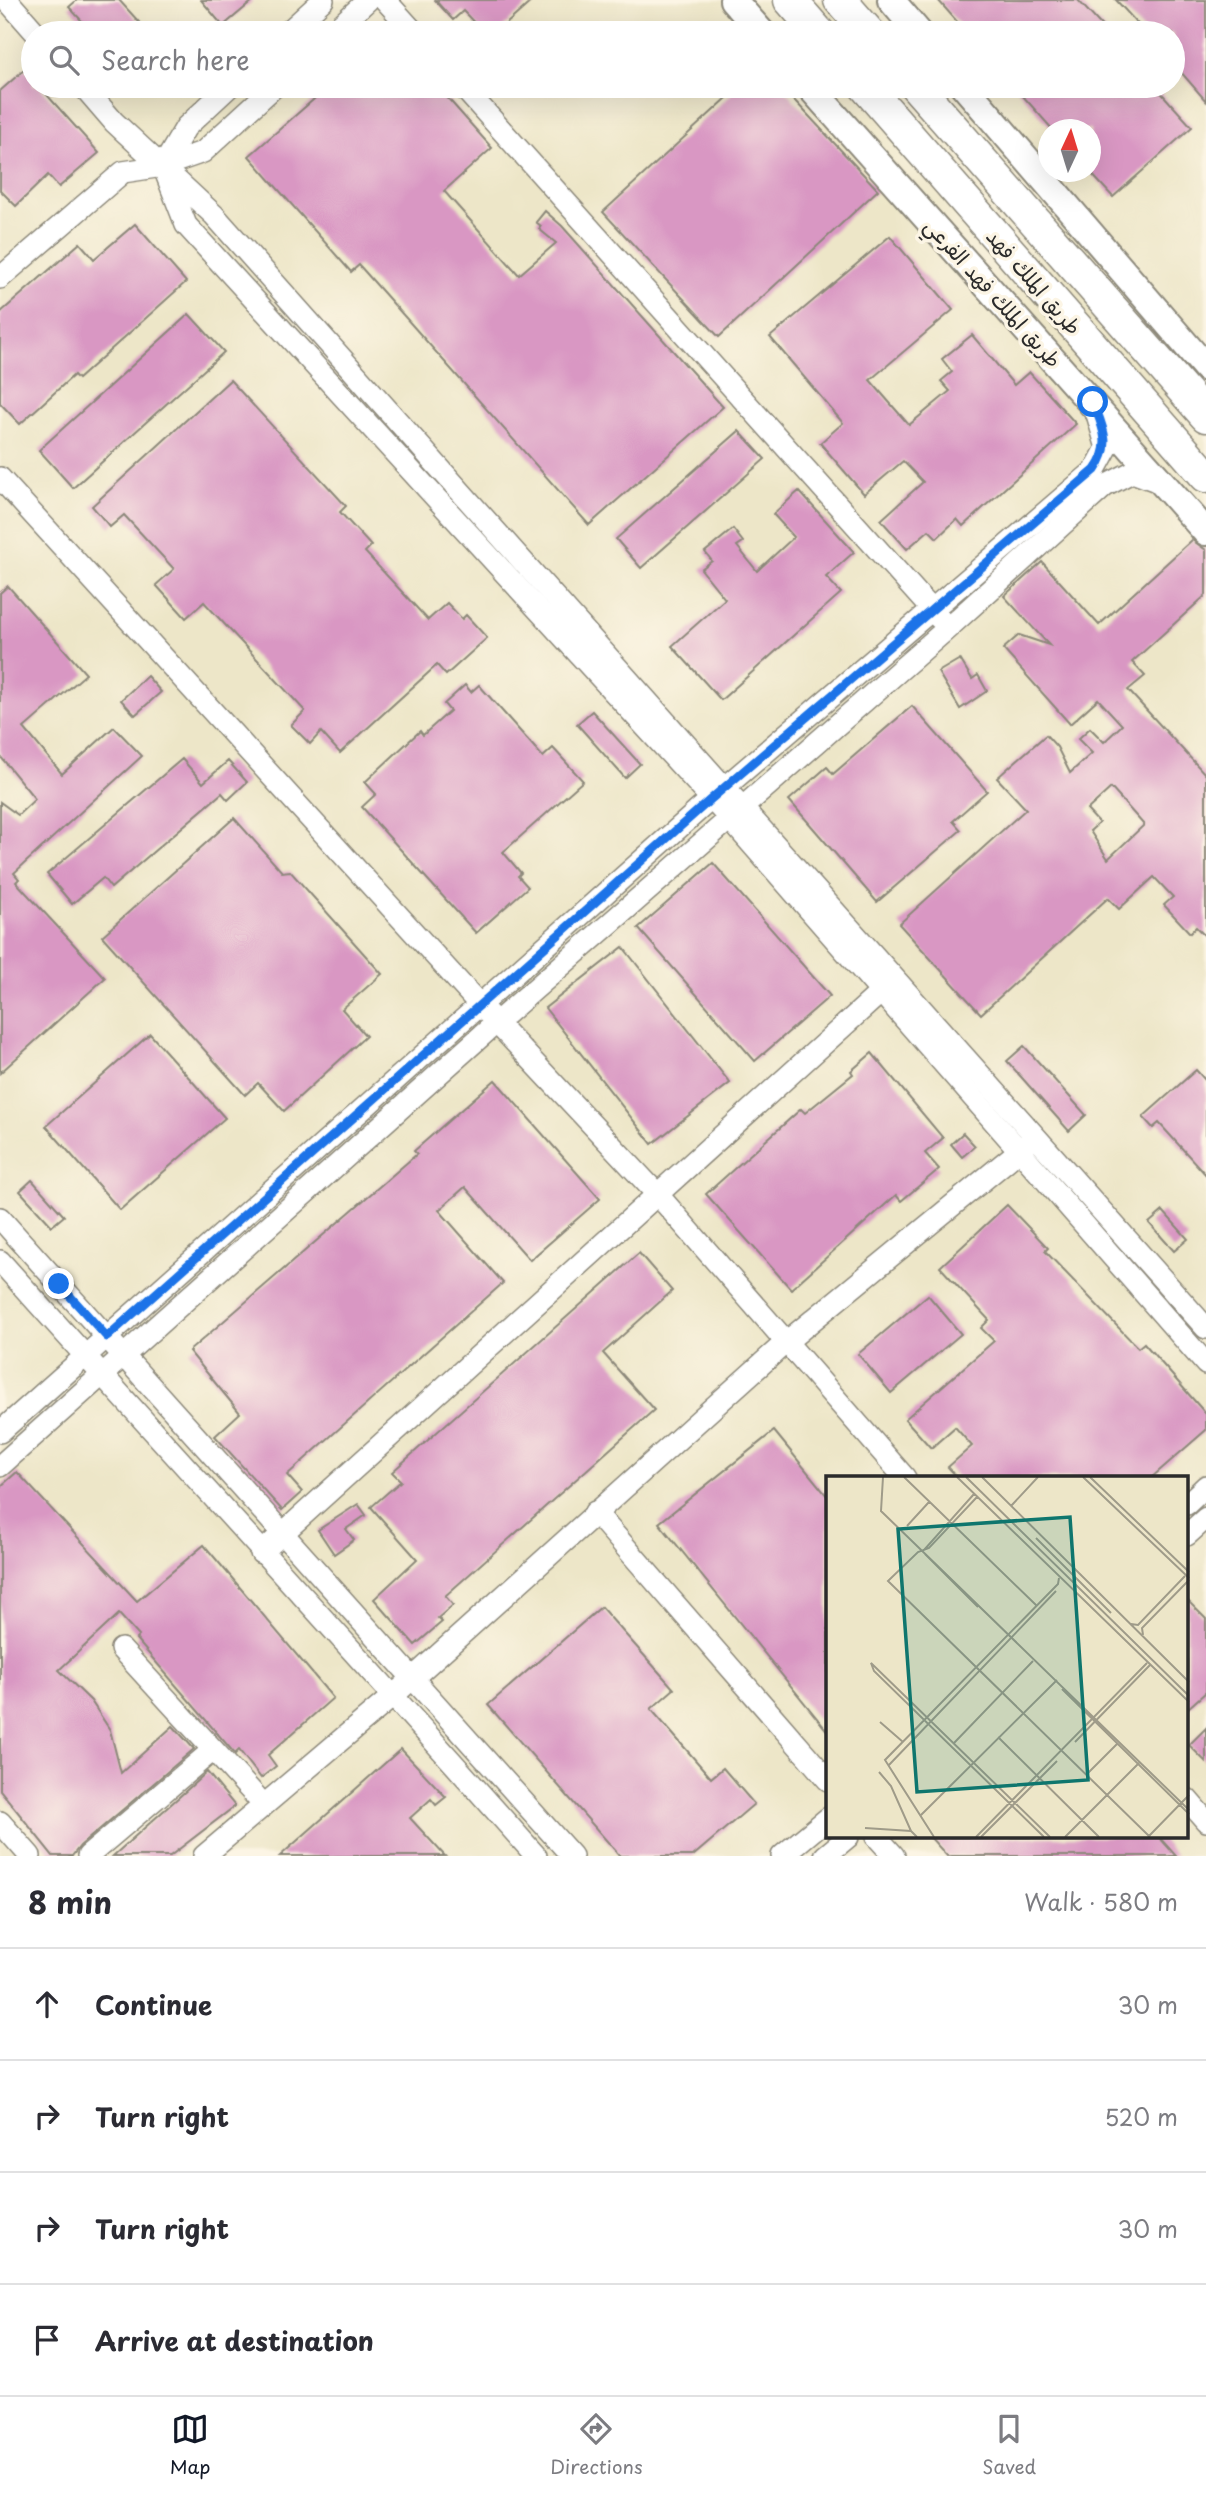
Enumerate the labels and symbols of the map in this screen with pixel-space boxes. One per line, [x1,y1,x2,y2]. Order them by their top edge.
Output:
north arrow [1038,119,1101,182]
street label: طريق الملك فهد الفرعي [914,210,1070,377]
street label: طريق الملك فهد [980,221,1090,341]
route start [1077,386,1108,417]
route end [43,1268,74,1299]
inset map [826,1476,1188,1839]

